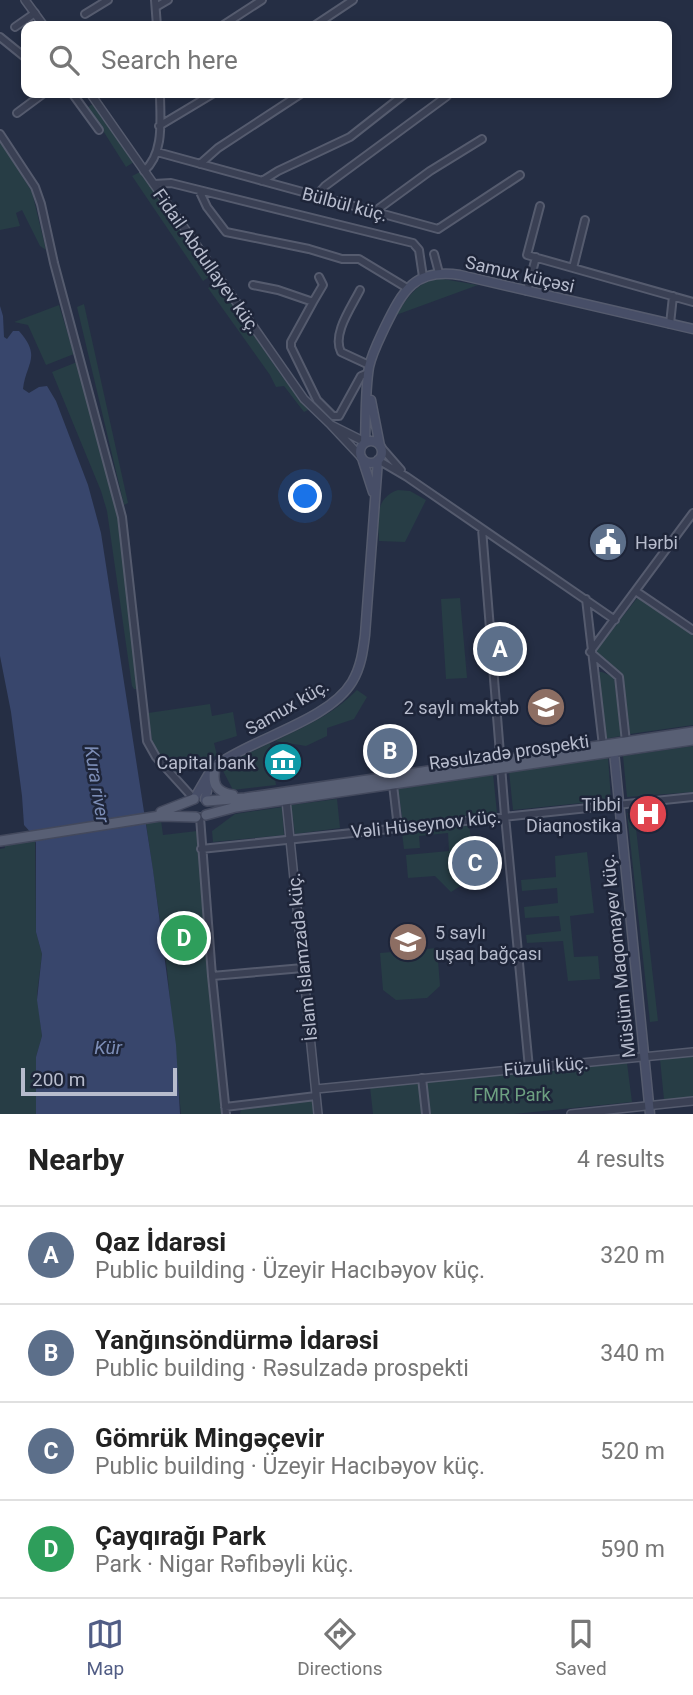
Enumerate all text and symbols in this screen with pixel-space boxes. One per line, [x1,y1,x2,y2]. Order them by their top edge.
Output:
search box [21,21,672,98]
icon: search [45,41,83,79]
text: Search here [101,45,238,75]
street label: Bülbül küç. [300,183,390,225]
street label: Fidail Abdullayev küç. [149,185,265,337]
street label: Samux küçəsi [463,251,577,297]
your location [288,479,322,513]
public building icon: Hərbi [587,521,629,563]
place label: Hərbi [635,532,678,553]
pin: A [477,623,523,675]
street label: Samux küç. [242,675,332,739]
school or university icon: 2 saylı məktəb [525,686,567,728]
place label: 2 saylı məktəb [404,697,519,718]
pin: B [367,725,413,777]
street label: Rəsulzadə prospekti [428,730,590,774]
museum icon: Capital bank [262,741,304,783]
water label: Kura river [80,744,115,825]
place label: Capital bank [157,752,257,773]
hospital icon: Tibbi Diaqnostika [627,793,669,835]
place label: Tibbi Diaqnostika [526,794,621,836]
street label: Vəli Hüseynov küç. [350,806,502,842]
pin: C [452,837,498,889]
street label: Müslüm Maqomayev küç. [597,853,639,1059]
street label: İslam İslamzadə küç. [283,872,321,1042]
pin: D [161,912,207,964]
school or university icon: 5 saylı uşaq bağçası [387,921,429,963]
place label: 5 saylı uşaq bağçası [435,922,542,964]
water label: Kür [94,1036,123,1059]
street label: Füzuli küç. [503,1052,589,1080]
scale bar [21,1065,177,1097]
text: 200 m [32,1068,85,1091]
park label: FMR Park [473,1084,552,1105]
text: Nearby [28,1142,124,1177]
text: 4 results [577,1146,665,1173]
text: Qaz İdarəsi [95,1227,226,1257]
text: A [43,1242,59,1269]
text: 320 m [600,1242,665,1269]
text: Public building · Üzeyir Hacıbəyov küç. [95,1257,485,1284]
text: Yanğınsöndürmə İdarəsi [95,1325,379,1355]
text: B [44,1340,58,1367]
text: 340 m [600,1340,665,1367]
text: Public building · Rəsulzadə prospekti [95,1355,469,1382]
text: Gömrük Mingəçevir [95,1423,324,1453]
text: C [43,1438,59,1465]
text: 520 m [600,1438,665,1465]
text: Public building · Üzeyir Hacıbəyov küç. [95,1453,485,1480]
text: Çayqırağı Park [95,1521,266,1551]
text: D [44,1536,58,1563]
text: 590 m [600,1536,665,1563]
text: Park · Nigar Rəfibəyli küç. [95,1551,354,1578]
tab: Map [86,1615,124,1680]
tab: Directions [297,1615,382,1680]
tab: Saved [555,1615,607,1680]

